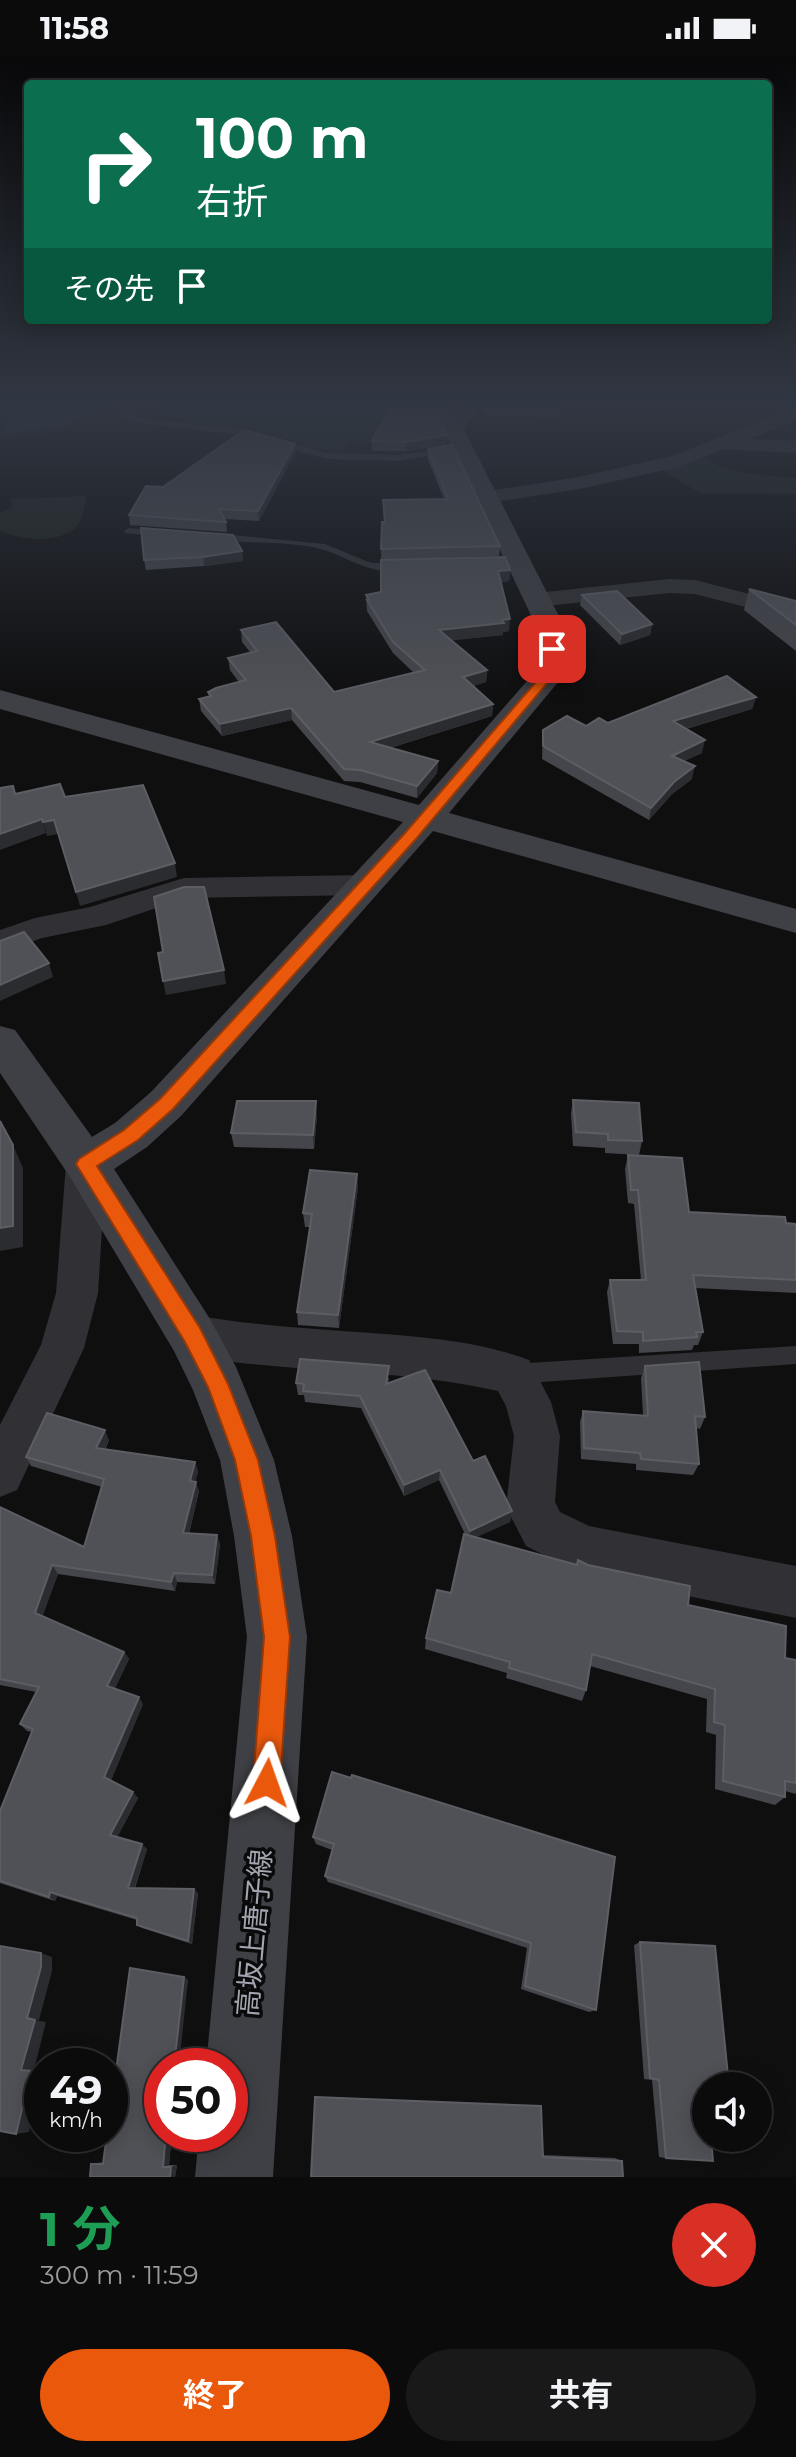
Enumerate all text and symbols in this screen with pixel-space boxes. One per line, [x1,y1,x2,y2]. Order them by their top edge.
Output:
text: 11:58 [40,10,109,47]
text: 100 m [196,104,369,172]
icon: right [64,112,168,216]
text: 右折 [196,179,268,223]
icon: arrive [170,264,214,308]
text: その先 [64,270,154,307]
pin [518,615,586,683]
icon: arrive [530,627,574,671]
position arrow [225,1741,309,1825]
street label: 高坂上唐子線 [230,1848,278,2018]
speed limit sign: 50 [144,2048,248,2152]
text: 49 [50,2065,102,2114]
map controls [692,2072,772,2152]
button: sound [692,2072,772,2152]
text: km/h [49,2108,103,2132]
text: 1 分 [40,2200,120,2258]
button: close [672,2203,756,2287]
text: 300 m · 11:59 [40,2259,199,2291]
button: 終了 [40,2349,390,2441]
button: 共有 [406,2349,756,2441]

